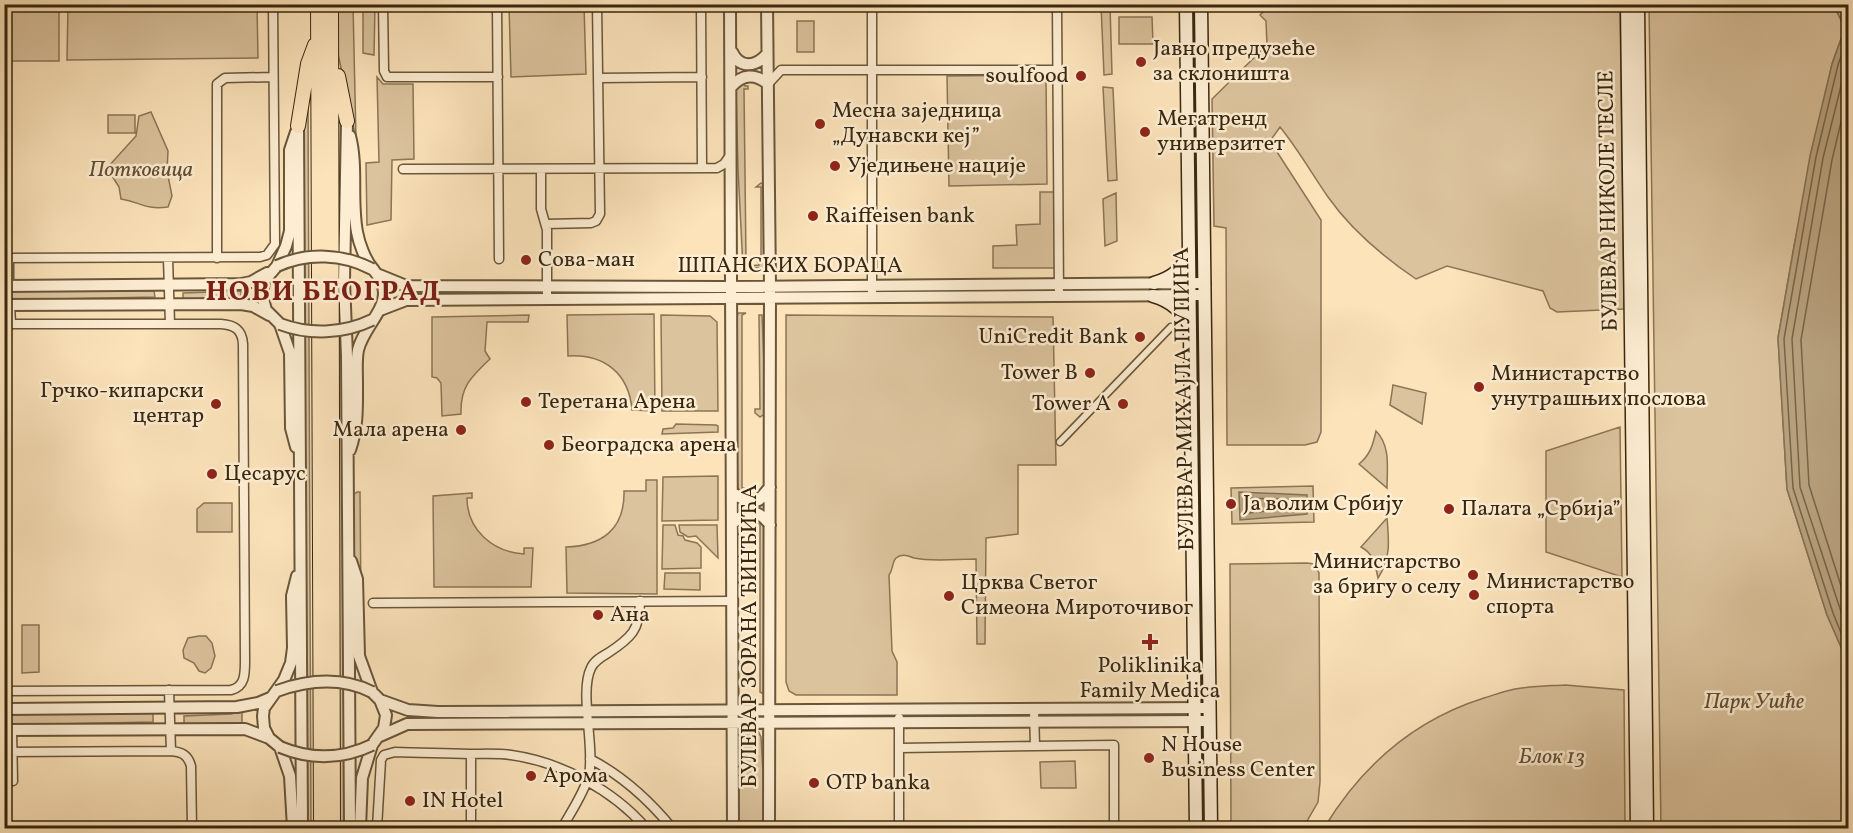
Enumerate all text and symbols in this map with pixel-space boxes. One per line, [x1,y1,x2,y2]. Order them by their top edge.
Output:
place label: Јавно предузеће за склоништа [1153,34,1315,90]
marker: Јавно предузеће за склоништа [1134,55,1148,69]
place label: soulfood [986,61,1069,92]
marker: soulfood [1074,69,1088,83]
street label: БУЛЕВАР НИКОЛЕ ТЕСЛЕ [1591,70,1627,332]
place label: Месна заједница „Дунавски кеј” [832,96,1002,152]
place label: Мегатренд универзитет [1157,104,1285,160]
marker: Месна заједница „Дунавски кеј” [813,117,827,131]
marker: Мегатренд универзитет [1138,125,1152,139]
place label: Уједињене нације [847,151,1026,182]
park label: Потковица [89,155,193,186]
marker: Уједињене нације [828,159,842,173]
place label: Raiffeisen bank [825,201,975,232]
marker: Raiffeisen bank [806,209,820,223]
place label: Сова-ман [538,245,635,276]
street label: БУЛЕВАР МИХАЈЛА ПУПИНА [1167,247,1203,551]
street label: ШПАНСКИХ БОРАЦА [677,251,903,282]
marker: Сова-ман [519,253,533,267]
district label: НОВИ БЕОГРАД [206,273,442,312]
place label: UniCredit Bank [978,322,1128,353]
marker: UniCredit Bank [1133,330,1147,344]
place label: Tower B [1001,358,1078,389]
place label: Министарство унутрашњих послова [1491,359,1707,415]
marker: Tower B [1083,366,1097,380]
place label: Грчко-кипарски центар [40,376,204,432]
marker: Министарство унутрашњих послова [1472,380,1486,394]
place label: Теретана Арена [538,387,696,418]
place label: Tower A [1032,389,1111,420]
marker: Теретана Арена [519,395,533,409]
marker: Грчко-кипарски центар [209,397,223,411]
marker: Tower A [1116,397,1130,411]
place label: Мала арена [333,415,449,446]
marker: Мала арена [454,423,468,437]
place label: Београдска арена [561,430,737,461]
marker: Београдска арена [542,438,556,452]
place label: Цесарус [224,459,306,490]
marker: Цесарус [205,467,219,481]
street label: БУЛЕВАР ЗОРАНА ЂИНЂИЋА [735,484,766,788]
place label: Ја волим Србију [1243,489,1404,520]
place label: Палата „Србија” [1461,494,1621,525]
marker: Ја волим Србију [1224,497,1238,511]
marker: Палата „Србија” [1442,502,1456,516]
place label: Министарство за бригу о селу [1313,547,1461,603]
place label: Министарство спорта [1486,567,1634,623]
place label: Црква Светог Симеона Мироточивог [961,568,1194,624]
marker: Министарство за бригу о селу [1466,568,1480,582]
marker: Министарство спорта [1467,588,1481,602]
marker: Црква Светог Симеона Мироточивог [942,589,956,603]
place label: Ана [610,600,650,631]
marker: Ана [591,608,605,622]
marker: Poliklinika Family Medica [1141,633,1159,651]
place label: Poliklinika Family Medica [1080,651,1220,707]
park label: Парк Ушће [1704,687,1804,718]
place label: N House Business Center [1161,730,1315,786]
park label: Блок 13 [1519,742,1585,773]
marker: N House Business Center [1142,751,1156,765]
place label: Арома [543,761,609,792]
place label: OTP banka [826,768,930,799]
marker: Арома [524,769,538,783]
marker: OTP banka [807,776,821,790]
place label: IN Hotel [422,786,503,817]
marker: IN Hotel [403,794,417,808]

